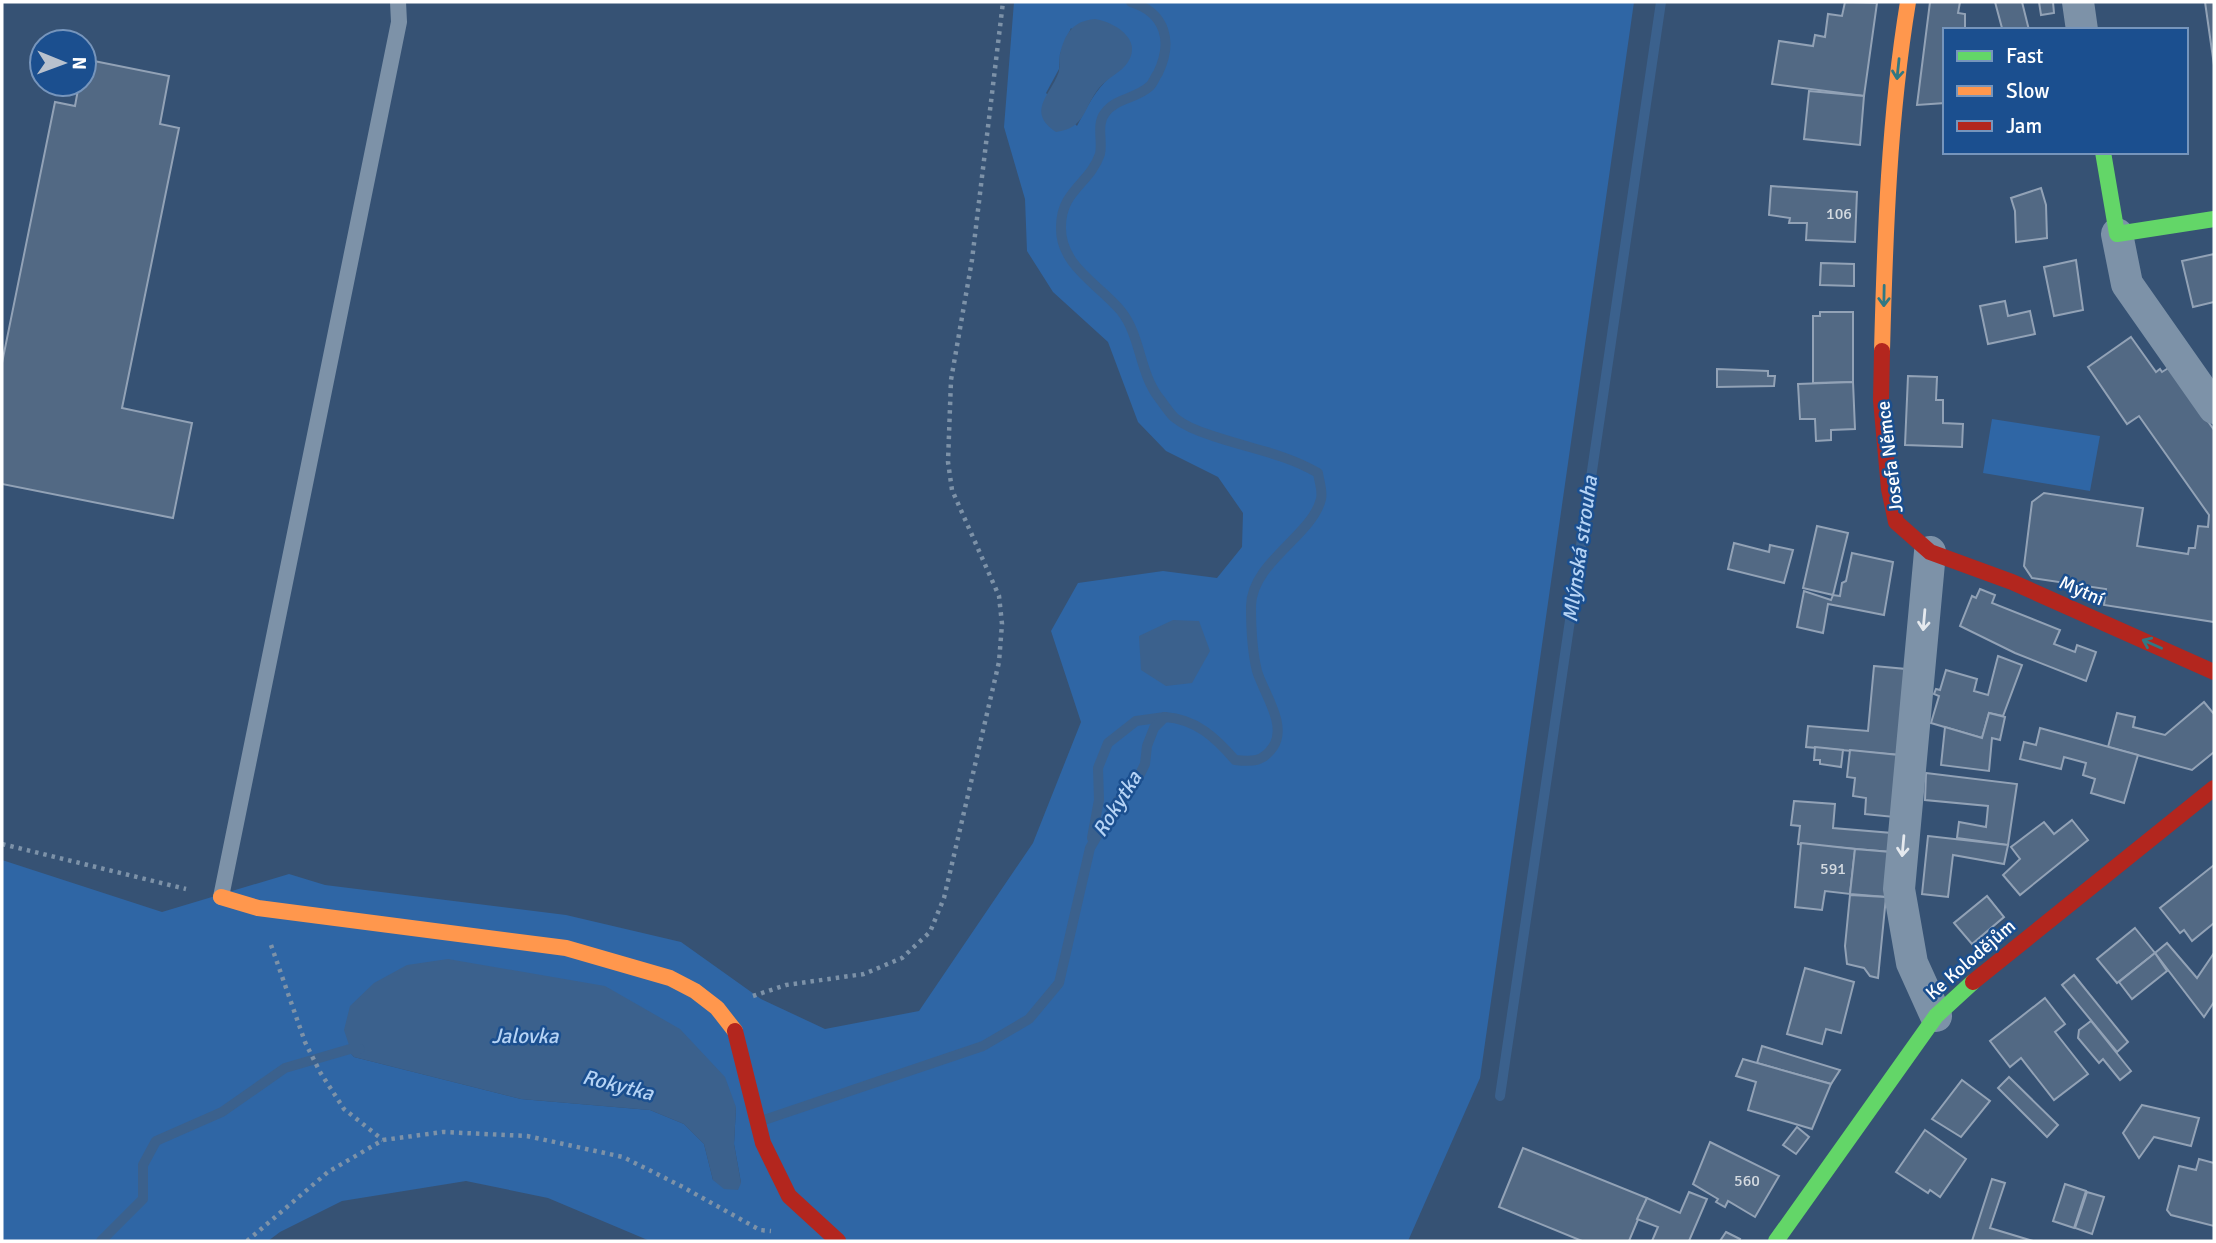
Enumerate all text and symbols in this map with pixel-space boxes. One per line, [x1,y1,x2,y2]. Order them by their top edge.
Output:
north arrow [28,28,98,98]
legend [1943,28,2188,154]
text: Fast [2006,43,2043,69]
text: N [67,56,91,70]
one-way arrow [1891,57,1904,80]
text: Slow [2006,78,2050,104]
text: Jam [2006,113,2042,139]
house number: 106 [1826,204,1852,224]
one-way arrow [1877,284,1890,307]
street label: Josefa Němce [1871,400,1909,514]
water label: Mlýnská strouha [1557,473,1603,624]
street label: Mýtní [2055,570,2109,612]
one-way arrow [1917,608,1930,631]
one-way arrow [2142,637,2163,650]
water label: Rokytka [1087,765,1148,842]
one-way arrow [1896,834,1909,857]
house number: 591 [1820,859,1846,879]
street label: Ke Kolodějům [1921,914,2021,1005]
water label: Jalovka [492,1023,560,1049]
water label: Rokytka [580,1064,658,1107]
house number: 560 [1734,1171,1760,1191]

